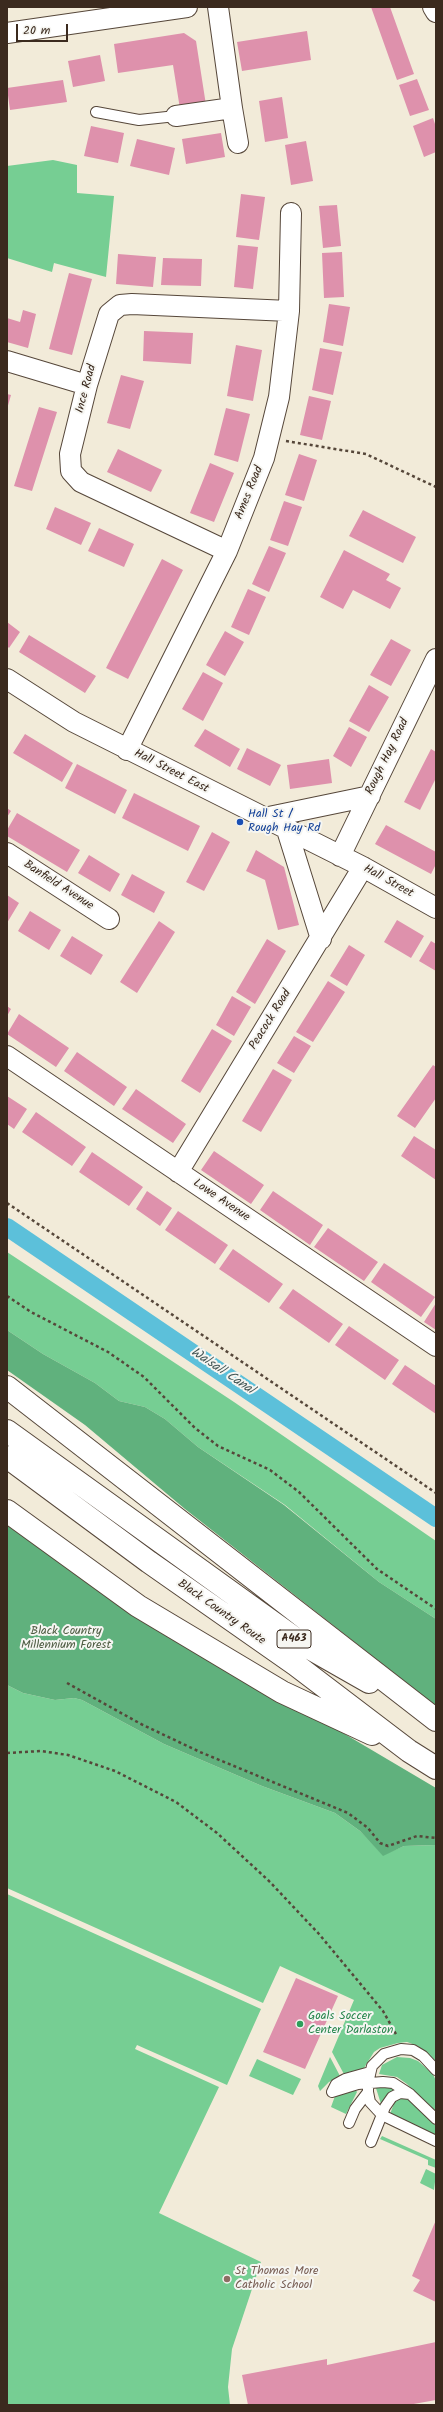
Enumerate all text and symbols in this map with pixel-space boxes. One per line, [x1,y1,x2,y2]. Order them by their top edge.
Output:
scale bar [18,16,70,42]
text: 20 m [23,21,50,40]
street label: Ince Road [74,363,100,415]
street label: Ames Road [233,464,267,522]
street label: Rough Hay Road [363,716,413,798]
street label: Hall Street East [131,747,211,797]
place label: Hall St / Rough Hay Rd [248,808,320,836]
marker: Hall St / Rough Hay Rd [235,817,245,827]
street label: Banfield Avenue [20,858,96,914]
street label: Hall Street [361,862,415,902]
street label: Peacock Road [247,987,295,1053]
street label: Lowe Avenue [190,1177,252,1225]
water label: Walsall Canal [187,1345,257,1399]
street label: Black Country Route [174,1577,268,1649]
park label: Black Country Millennium Forest [21,1625,111,1653]
road number: A463 [277,1630,311,1648]
place label: Goals Soccer Center Darlaston [308,2010,393,2038]
marker: Goals Soccer Center Darlaston [295,2019,305,2029]
place label: St Thomas More Catholic School [235,2265,318,2293]
marker: St Thomas More Catholic School [222,2274,232,2284]

